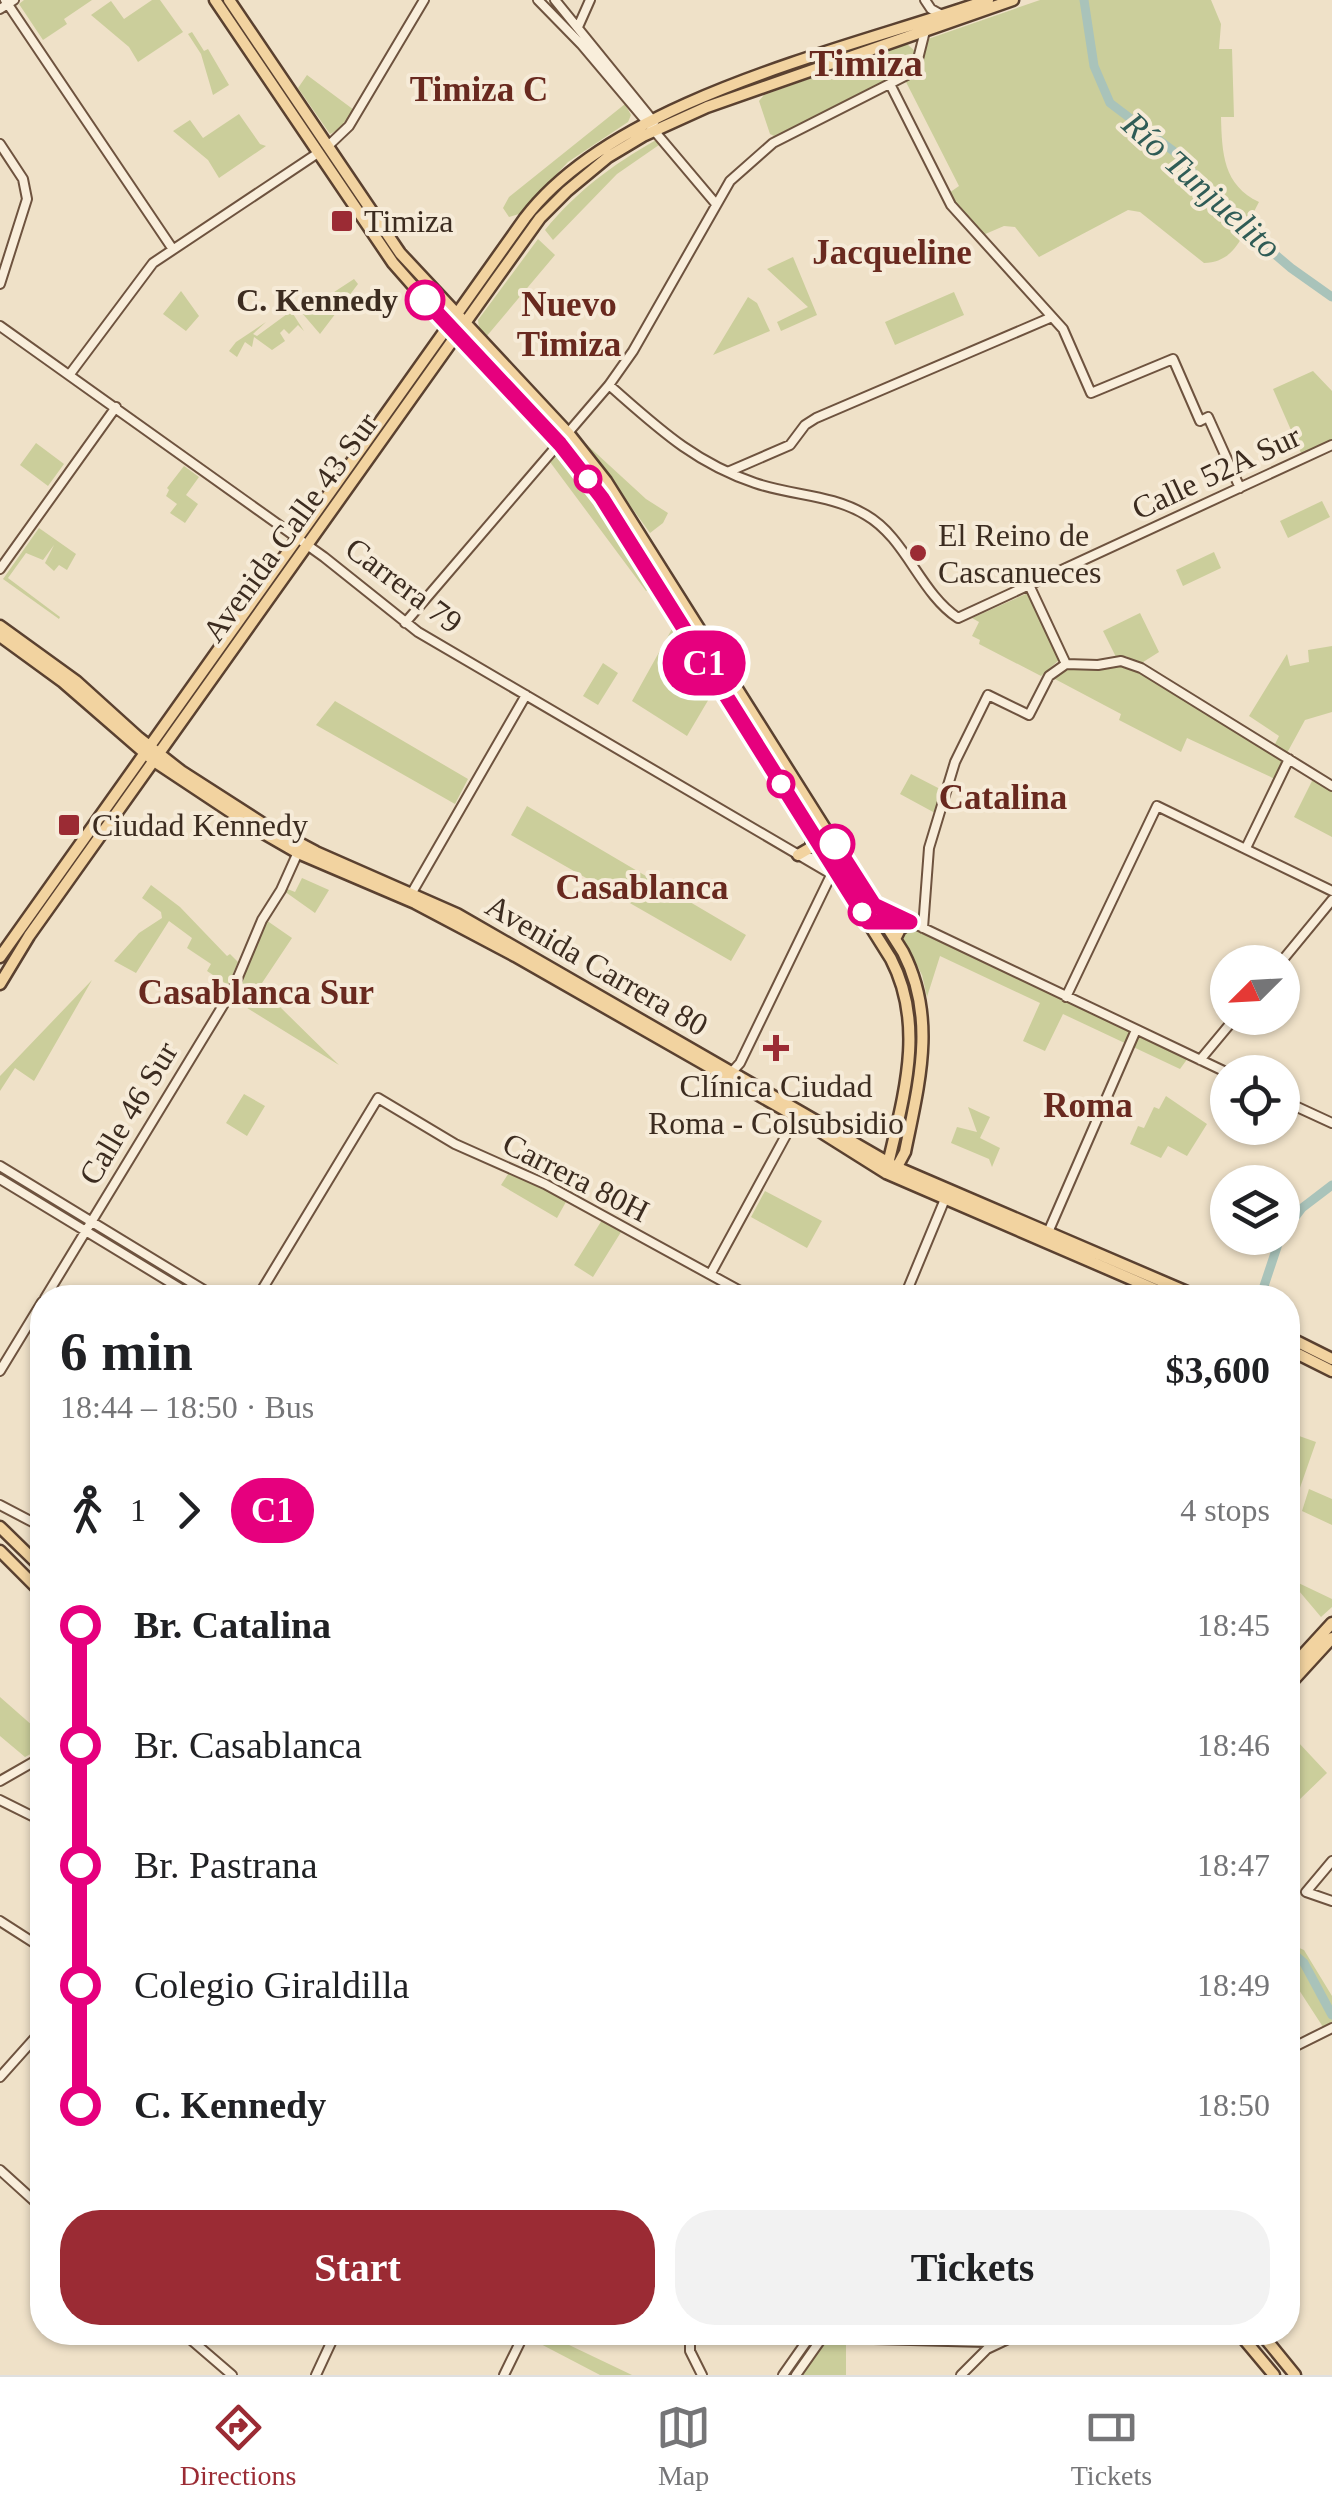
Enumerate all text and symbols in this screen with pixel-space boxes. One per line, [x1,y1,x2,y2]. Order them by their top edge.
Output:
district label: Timiza [809,42,923,84]
district label: Timiza C [410,70,548,109]
water label: Río Tunjuelito [1114,104,1289,267]
place label: Timiza [364,203,454,239]
marker: Timiza [329,208,355,234]
district label: Jacqueline [812,233,972,272]
marker: C. Kennedy [406,281,444,319]
place label: C. Kennedy [236,282,398,318]
district label: Nuevo Timiza [517,285,621,364]
street label: Avenida Calle 43 Sur [195,405,385,648]
street label: Calle 52A Sur [1126,417,1306,527]
unlabelled marker [575,466,601,492]
place label: El Reino de Cascanueces [938,517,1101,590]
street label: Carrera 79 [339,530,469,640]
marker: El Reino de Cascanueces [907,542,929,564]
line badge: C1 [659,630,749,696]
text: C1 [683,644,725,683]
unlabelled marker [768,771,794,797]
district label: Catalina [939,778,1067,817]
place label: Ciudad Kennedy [92,807,308,843]
marker: Ciudad Kennedy [56,812,82,838]
unlabelled marker [816,825,854,863]
district label: Casablanca [555,868,729,907]
street label: Avenida Carrera 80 [480,887,714,1043]
unlabelled marker [849,899,875,925]
north arrow [1210,945,1300,1035]
map controls [1210,945,1300,1255]
district label: Casablanca Sur [138,973,374,1012]
street label: Calle 46 Sur [71,1035,185,1191]
marker: Clínica Ciudad Roma - Colsubsidio [763,1035,789,1061]
button: locate [1210,1055,1300,1145]
place label: Clínica Ciudad Roma - Colsubsidio [648,1068,904,1141]
district label: Roma [1043,1086,1133,1125]
street label: Carrera 80H [497,1125,655,1229]
button: layers [1210,1165,1300,1255]
text: 6 min [60,1321,193,1382]
text: $3,600 [1166,1349,1270,1391]
text: 18:44 – 18:50 · Bus [60,1389,314,1425]
icon: walk [60,1483,115,1538]
icon: forward [161,1483,216,1538]
text: C1 [251,1491,294,1530]
text: 1 [130,1492,146,1528]
text: 4 stops [1180,1492,1270,1528]
text: Br. Catalina [134,1604,331,1646]
text: 18:45 [1197,1607,1270,1643]
text: Br. Casablanca [134,1724,362,1766]
text: 18:46 [1197,1727,1270,1763]
text: Br. Pastrana [134,1844,318,1886]
text: 18:47 [1197,1847,1270,1883]
text: Colegio Giraldilla [134,1964,409,2006]
text: 18:49 [1197,1967,1270,2003]
text: C. Kennedy [134,2084,326,2126]
text: 18:50 [1197,2087,1270,2123]
button: Start [60,2210,655,2325]
button: Tickets [675,2210,1270,2325]
tab: Directions [180,2400,296,2492]
tab: Map [656,2400,711,2492]
tab: Tickets [1071,2400,1152,2492]

